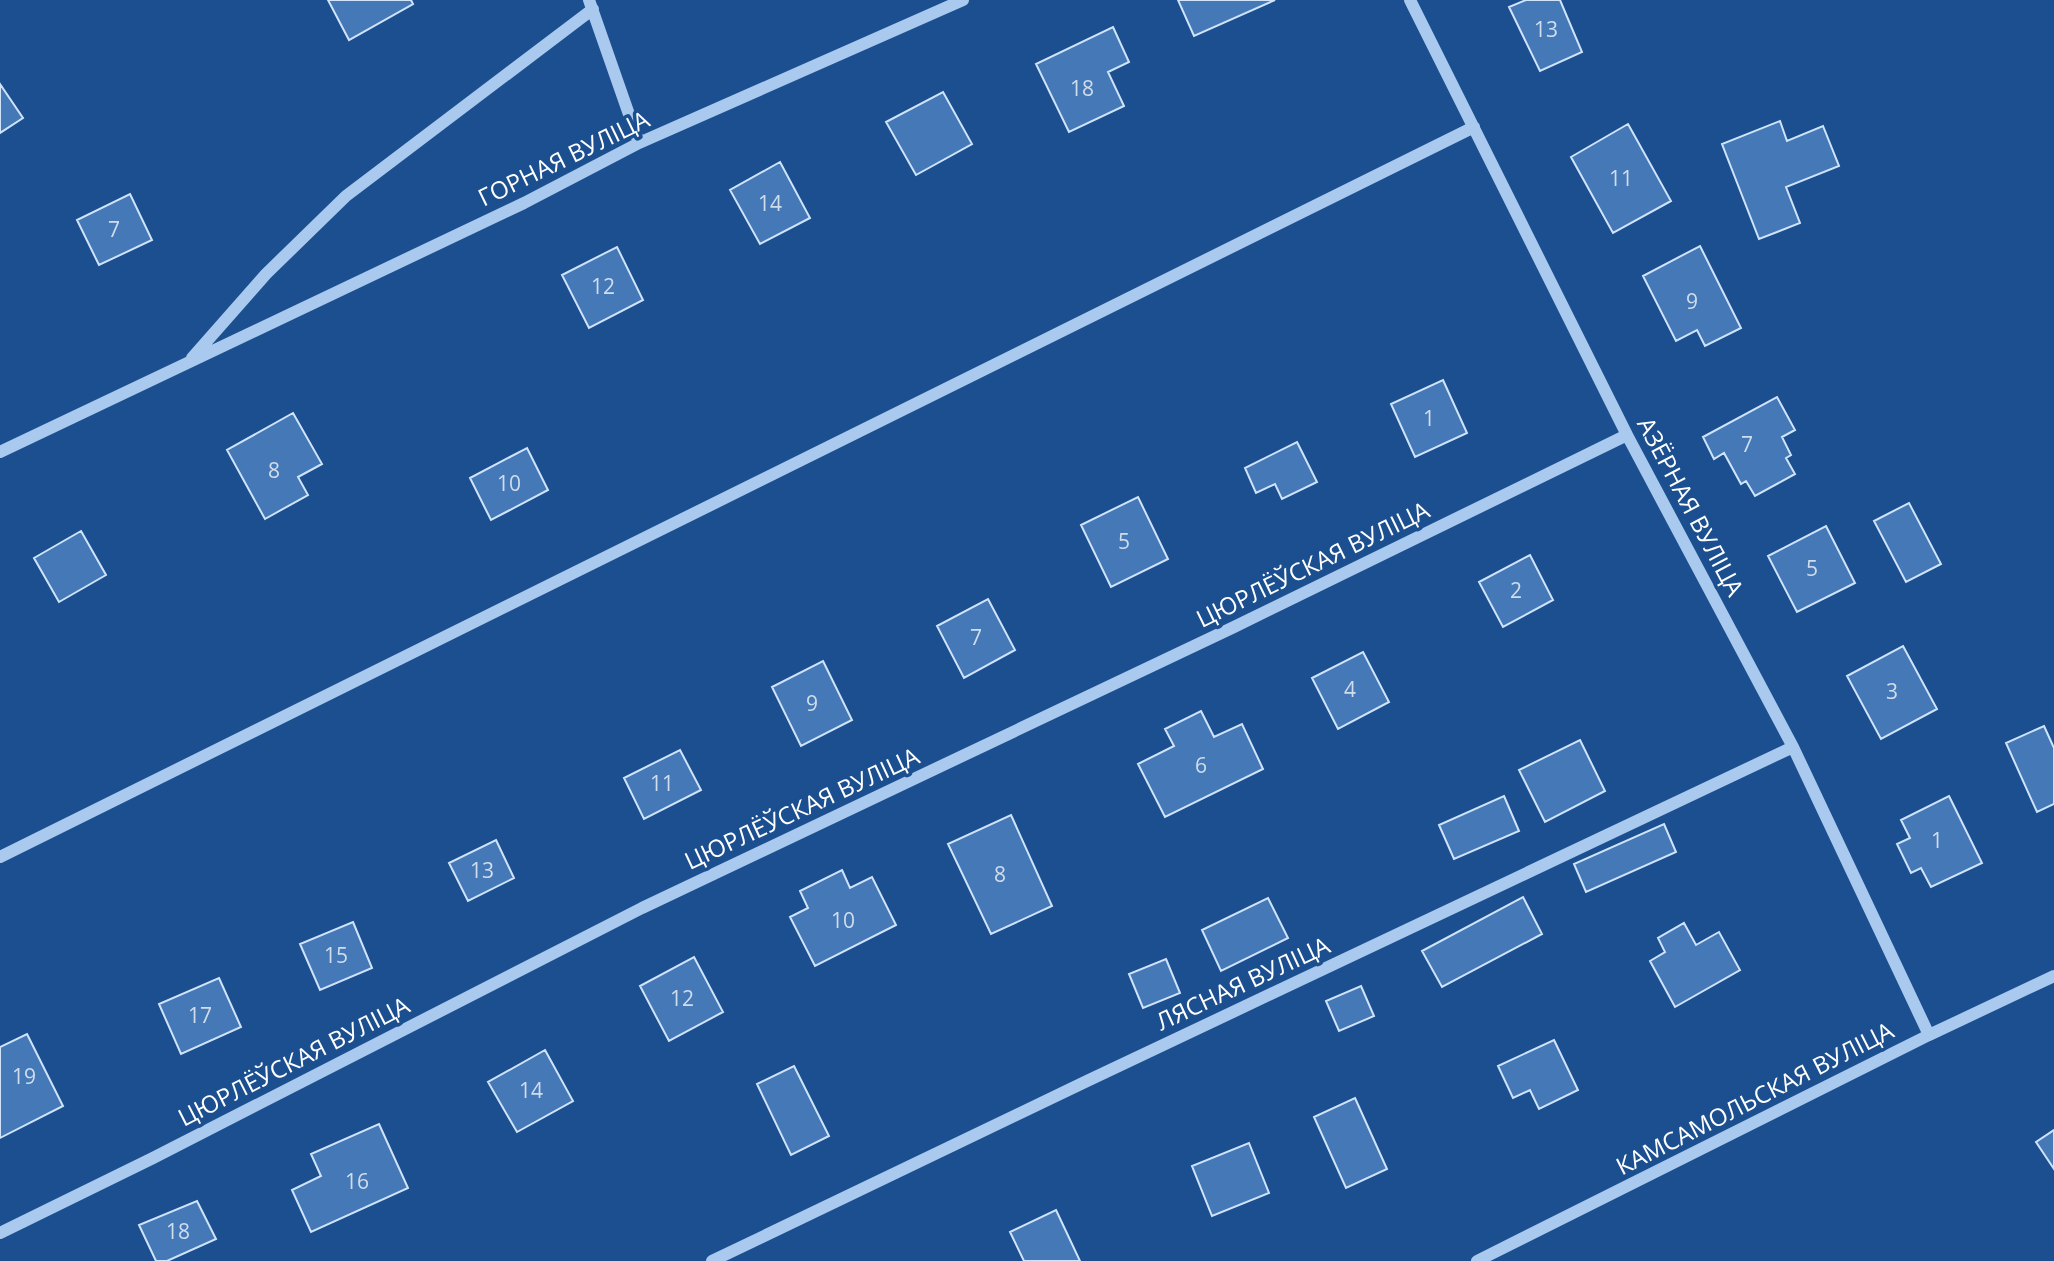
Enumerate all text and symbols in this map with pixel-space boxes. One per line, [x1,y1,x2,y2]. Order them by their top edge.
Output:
house number: 13 [1534,15,1558,43]
house number: 18 [1070,74,1094,102]
street label: ГОРНАЯ ВУЛІЦА [472,102,655,213]
house number: 11 [1609,164,1633,192]
house number: 14 [758,189,782,217]
house number: 7 [108,215,120,243]
house number: 12 [591,272,615,300]
house number: 9 [1686,287,1698,315]
house number: 1 [1423,404,1435,432]
street label: АЗЁРНАЯ ВУЛІЦА [1630,411,1753,602]
house number: 7 [1741,430,1753,458]
house number: 8 [268,456,280,484]
house number: 10 [497,469,521,497]
street label: ЦЮРЛЁЎСКАЯ ВУЛІЦА [1190,492,1435,634]
house number: 5 [1118,527,1130,555]
house number: 5 [1806,554,1818,582]
house number: 2 [1510,576,1522,604]
house number: 7 [970,623,982,651]
house number: 4 [1344,675,1356,703]
house number: 3 [1886,677,1898,705]
house number: 9 [806,689,818,717]
street label: ЦЮРЛЁЎСКАЯ ВУЛІЦА [679,738,925,877]
house number: 6 [1195,751,1207,779]
house number: 11 [650,769,674,797]
house number: 1 [1931,826,1943,854]
house number: 13 [470,856,494,884]
house number: 8 [994,860,1006,888]
house number: 10 [831,906,855,934]
street label: ЛЯСНАЯ ВУЛІЦА [1150,928,1335,1037]
house number: 15 [324,941,348,969]
house number: 12 [670,984,694,1012]
street label: ЦЮРЛЁЎСКАЯ ВУЛІЦА [172,988,415,1133]
house number: 17 [188,1001,212,1029]
street label: КАМСАМОЛЬСКАЯ ВУЛІЦА [1610,1013,1899,1182]
house number: 19 [12,1062,36,1090]
house number: 14 [519,1076,543,1104]
house number: 16 [345,1167,369,1195]
house number: 18 [166,1217,190,1245]

